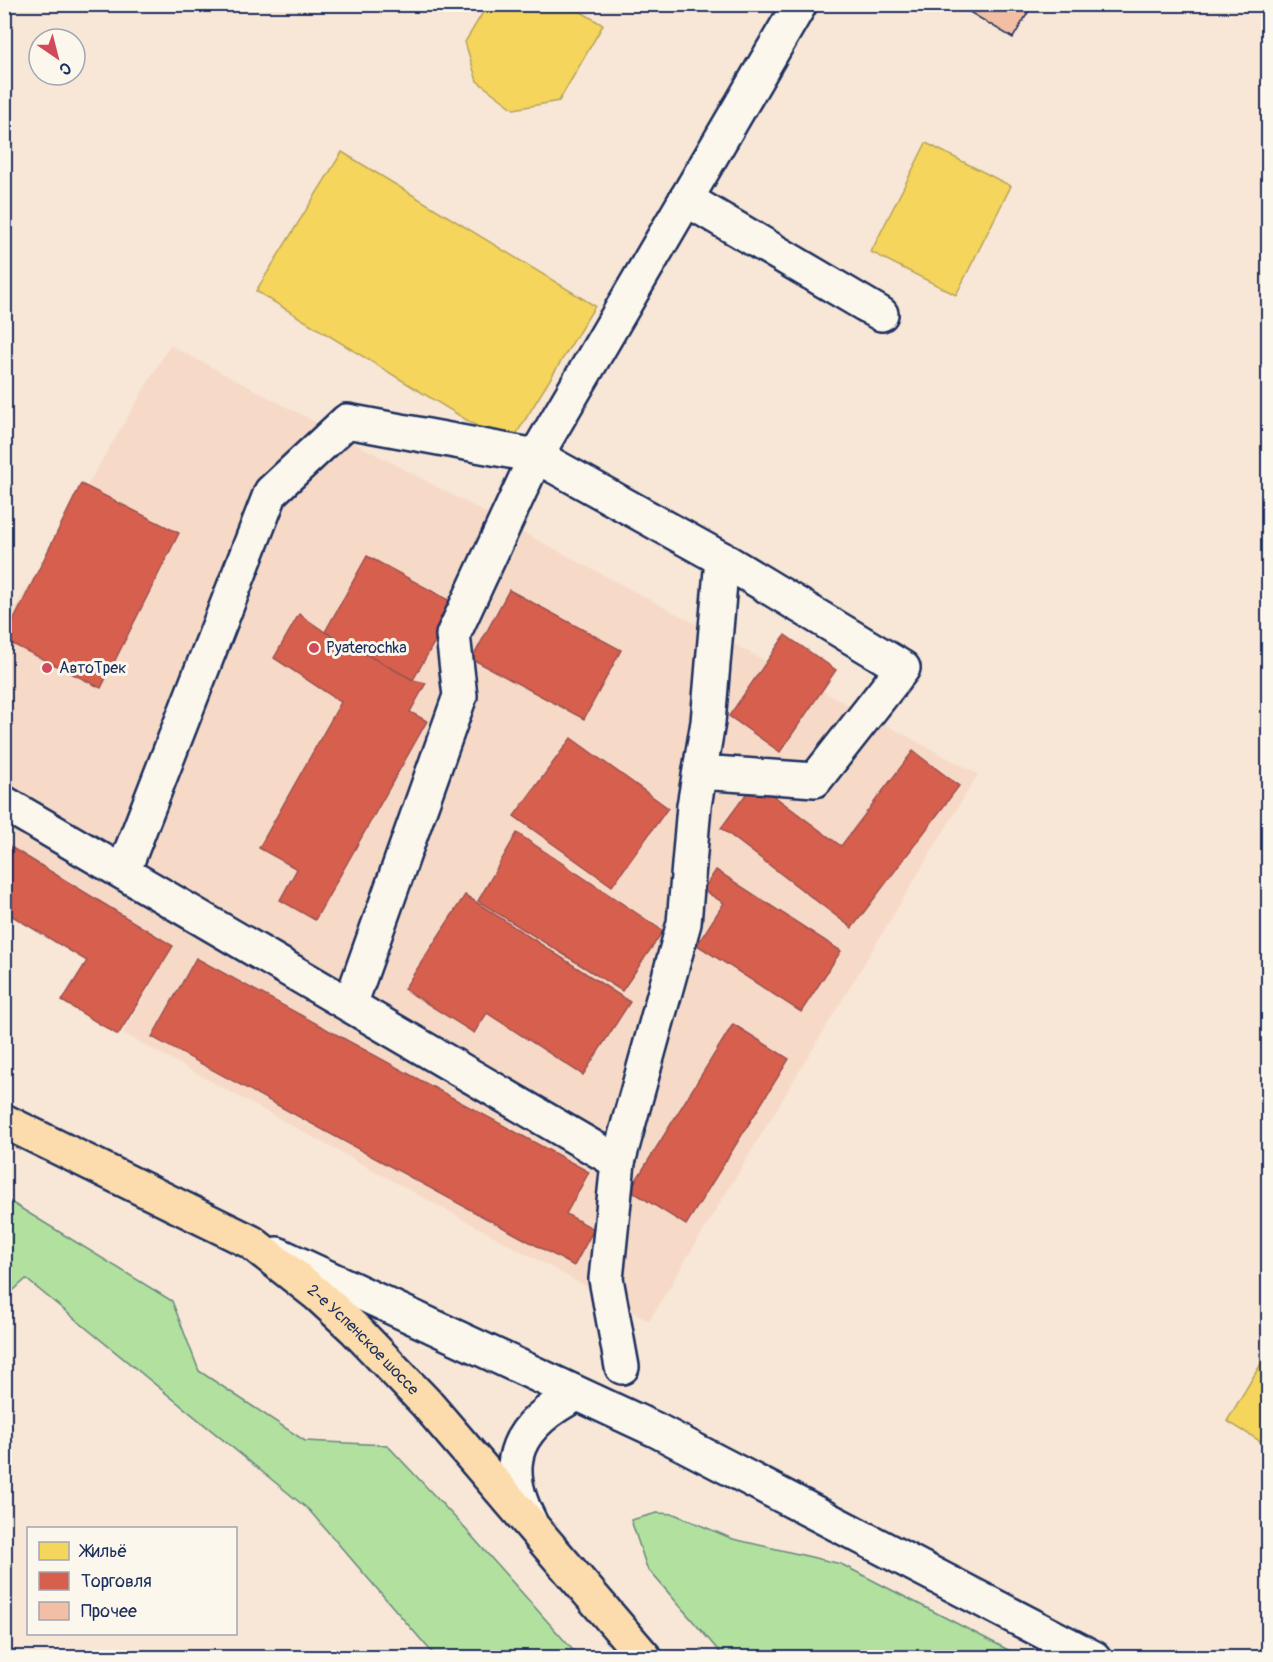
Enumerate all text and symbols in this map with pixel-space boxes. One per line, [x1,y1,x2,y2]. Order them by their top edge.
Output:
north arrow [27,27,87,87]
text: С [55,57,75,80]
place label: Pyaterochka [326,638,407,658]
marker: Pyaterochka [307,641,321,655]
place label: АвтоТрек [59,658,126,678]
marker: АвтоТрек [40,661,54,675]
street label: 2-е Успенское шоссе [303,1280,423,1399]
legend [27,1527,237,1635]
text: Жильё [78,1540,127,1563]
text: Торговля [81,1570,152,1593]
text: Прочее [81,1600,137,1623]

